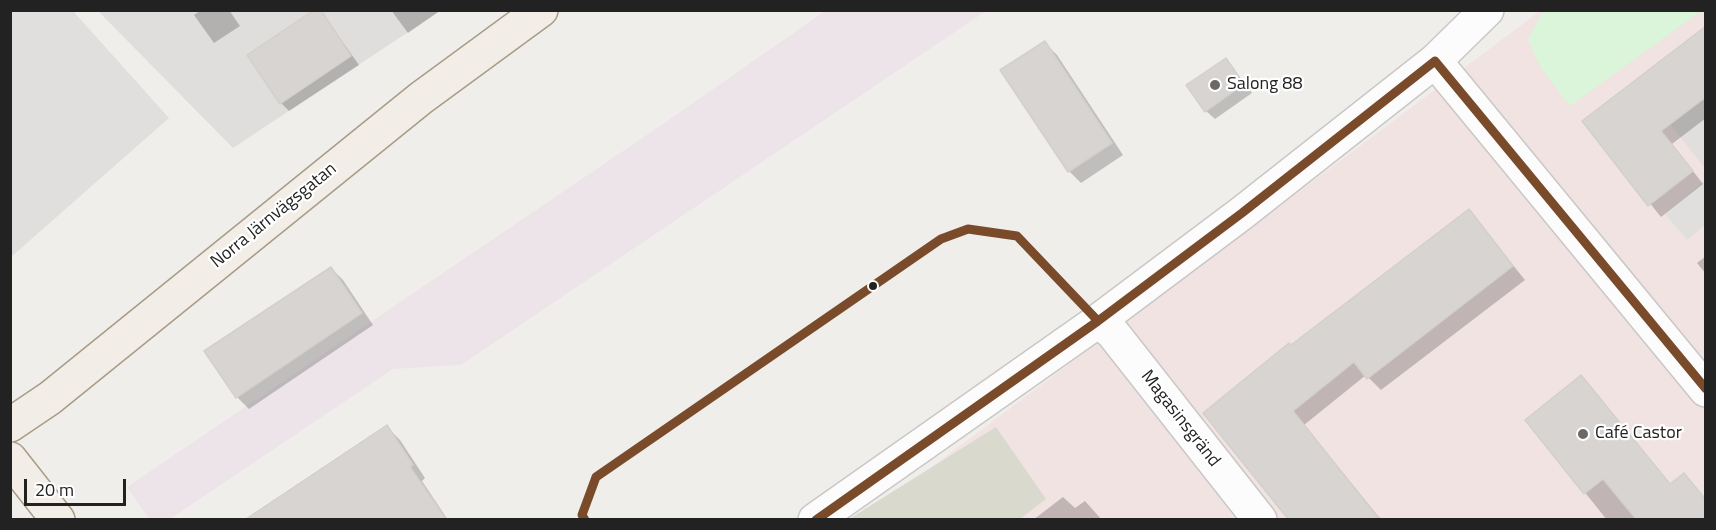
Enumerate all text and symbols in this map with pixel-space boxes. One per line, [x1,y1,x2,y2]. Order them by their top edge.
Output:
place label: Salong 88 [1227,74,1302,96]
marker: Salong 88 [1208,78,1222,92]
street label: Norra Järnvägsgatan [207,159,341,273]
unlabelled marker [867,280,879,292]
street label: Magasinsgränd [1136,367,1224,471]
place label: Café Castor [1595,423,1682,445]
marker: Café Castor [1576,427,1590,441]
scale bar [27,467,129,505]
text: 20 m [35,476,74,503]

